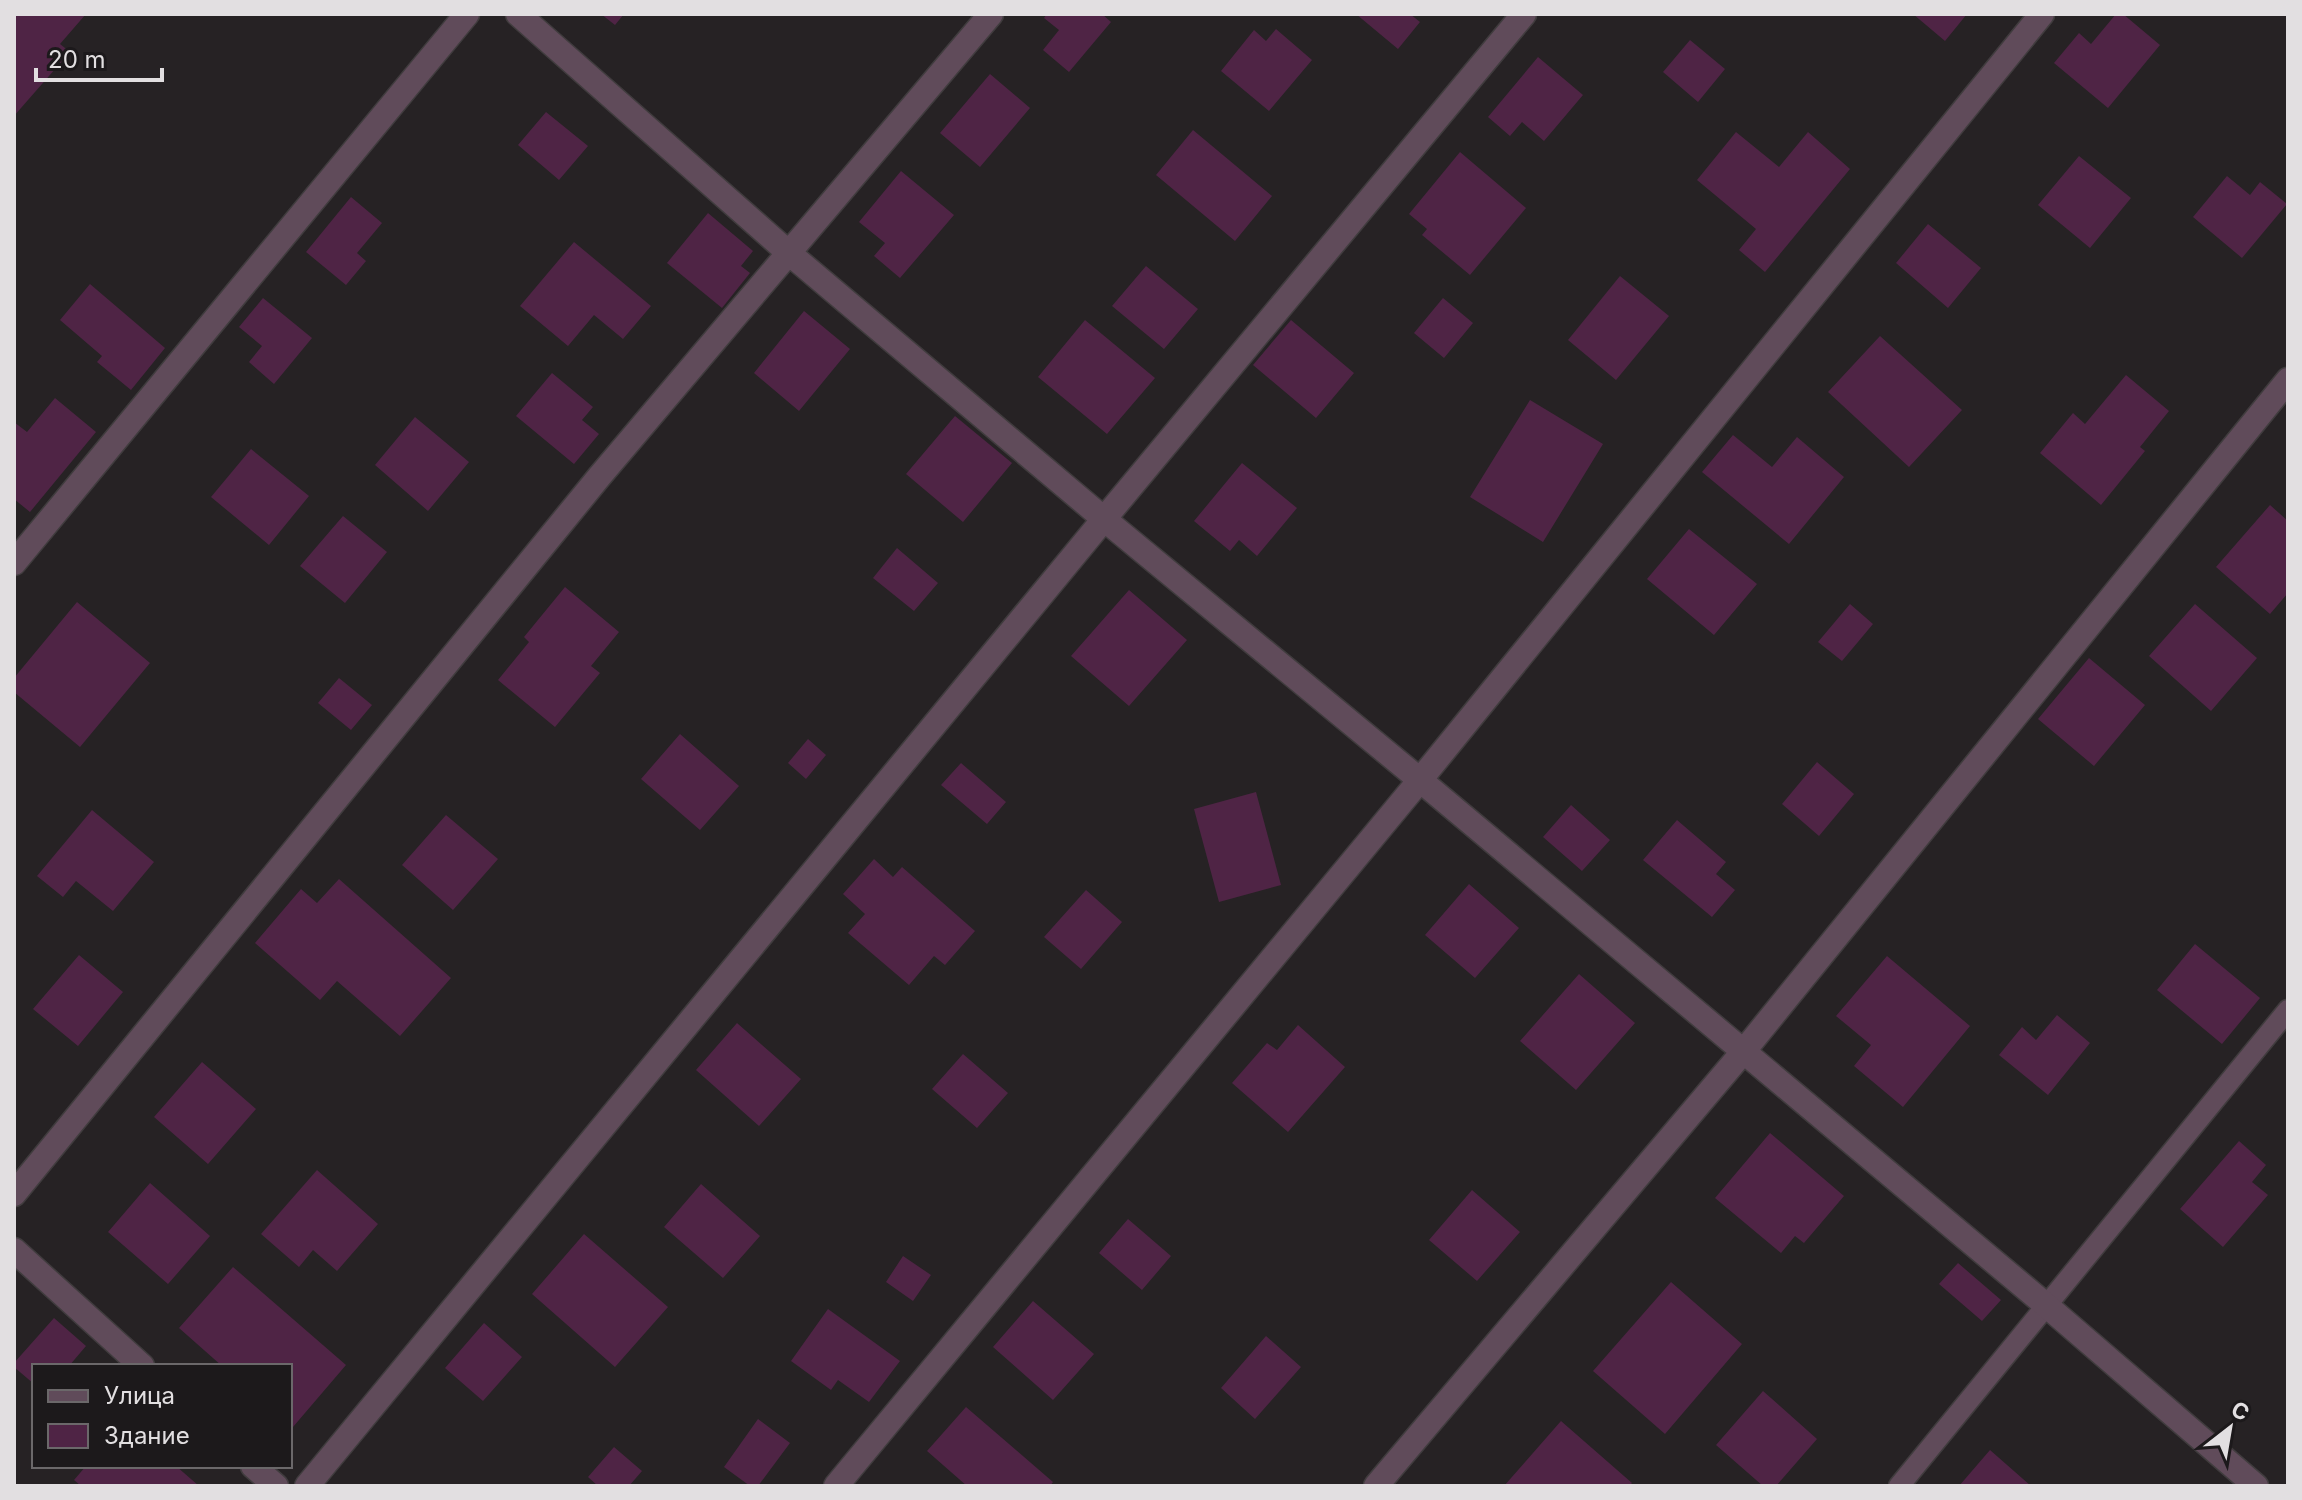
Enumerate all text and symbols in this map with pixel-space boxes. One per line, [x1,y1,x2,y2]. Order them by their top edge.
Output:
scale bar [36,32,162,82]
text: 20 m [48,45,106,74]
legend [32,1364,292,1468]
text: Улица [104,1381,175,1410]
north arrow [2190,1388,2270,1468]
text: С [2227,1396,2254,1426]
text: Здание [104,1421,190,1450]

